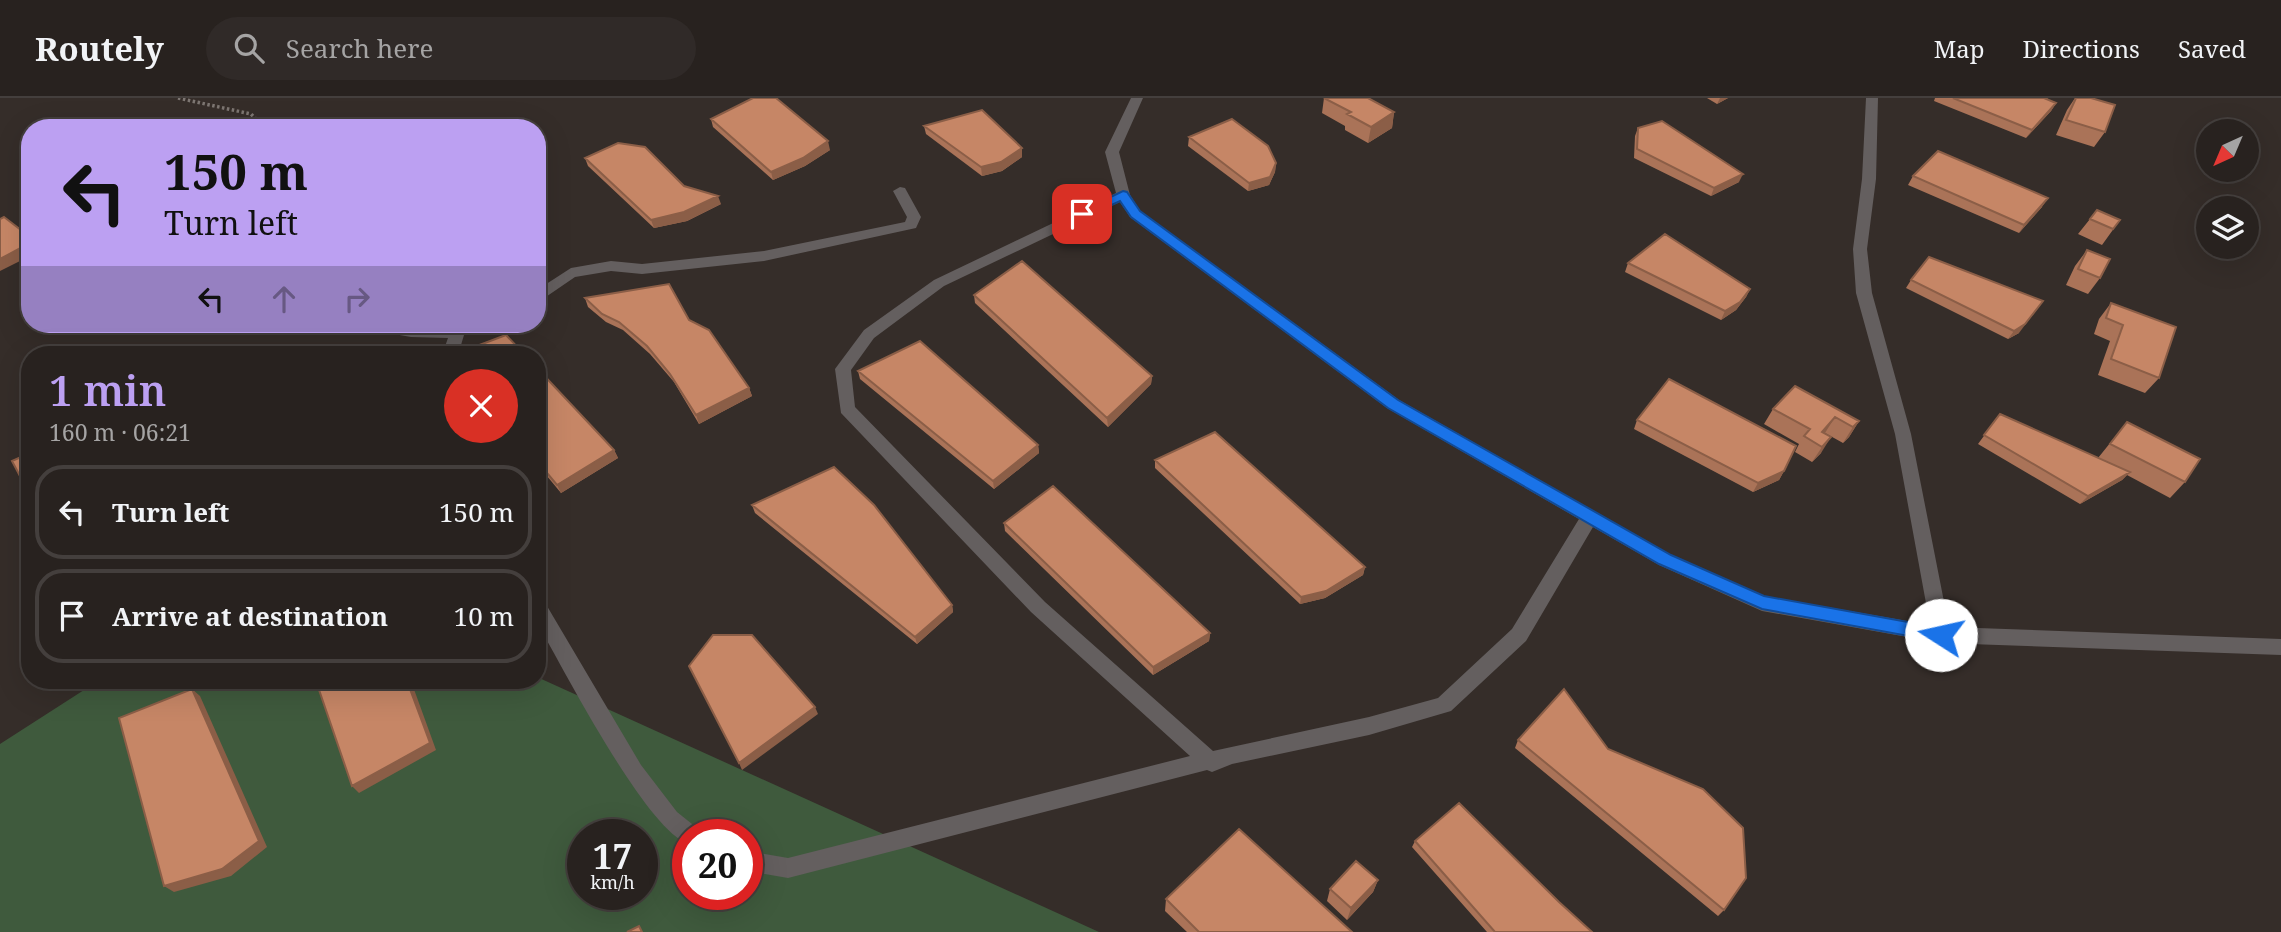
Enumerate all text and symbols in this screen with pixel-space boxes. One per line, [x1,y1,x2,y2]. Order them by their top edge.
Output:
search box [206,17,696,80]
text: Routely [35,26,164,71]
icon: search [230,29,268,67]
text: Search here [286,30,433,66]
text: Map [1934,32,1985,65]
text: Directions [2023,32,2140,65]
text: Saved [2178,32,2246,65]
north arrow [2196,119,2259,182]
map controls [2196,119,2259,259]
text: 150 m [164,138,308,204]
icon: left [49,147,140,238]
pin [1052,184,1112,244]
icon: arrive [1063,195,1101,233]
button: layers [2196,196,2259,259]
text: Turn left [164,201,298,244]
icon: left [192,280,230,318]
icon: ahead [265,280,303,318]
icon: right [338,280,376,318]
text: 1 min [49,361,166,418]
button: close [444,369,518,443]
text: 160 m · 06:21 [49,416,191,448]
icon: left [53,493,91,531]
text: Turn left [112,494,229,530]
text: 150 m [439,494,514,530]
icon: arrive [53,597,91,635]
text: Arrive at destination [112,598,388,634]
text: 10 m [454,598,514,634]
position arrow [1904,598,1978,672]
speed limit sign: 20 [672,819,763,910]
text: 17 [593,832,632,879]
text: km/h [590,870,635,894]

